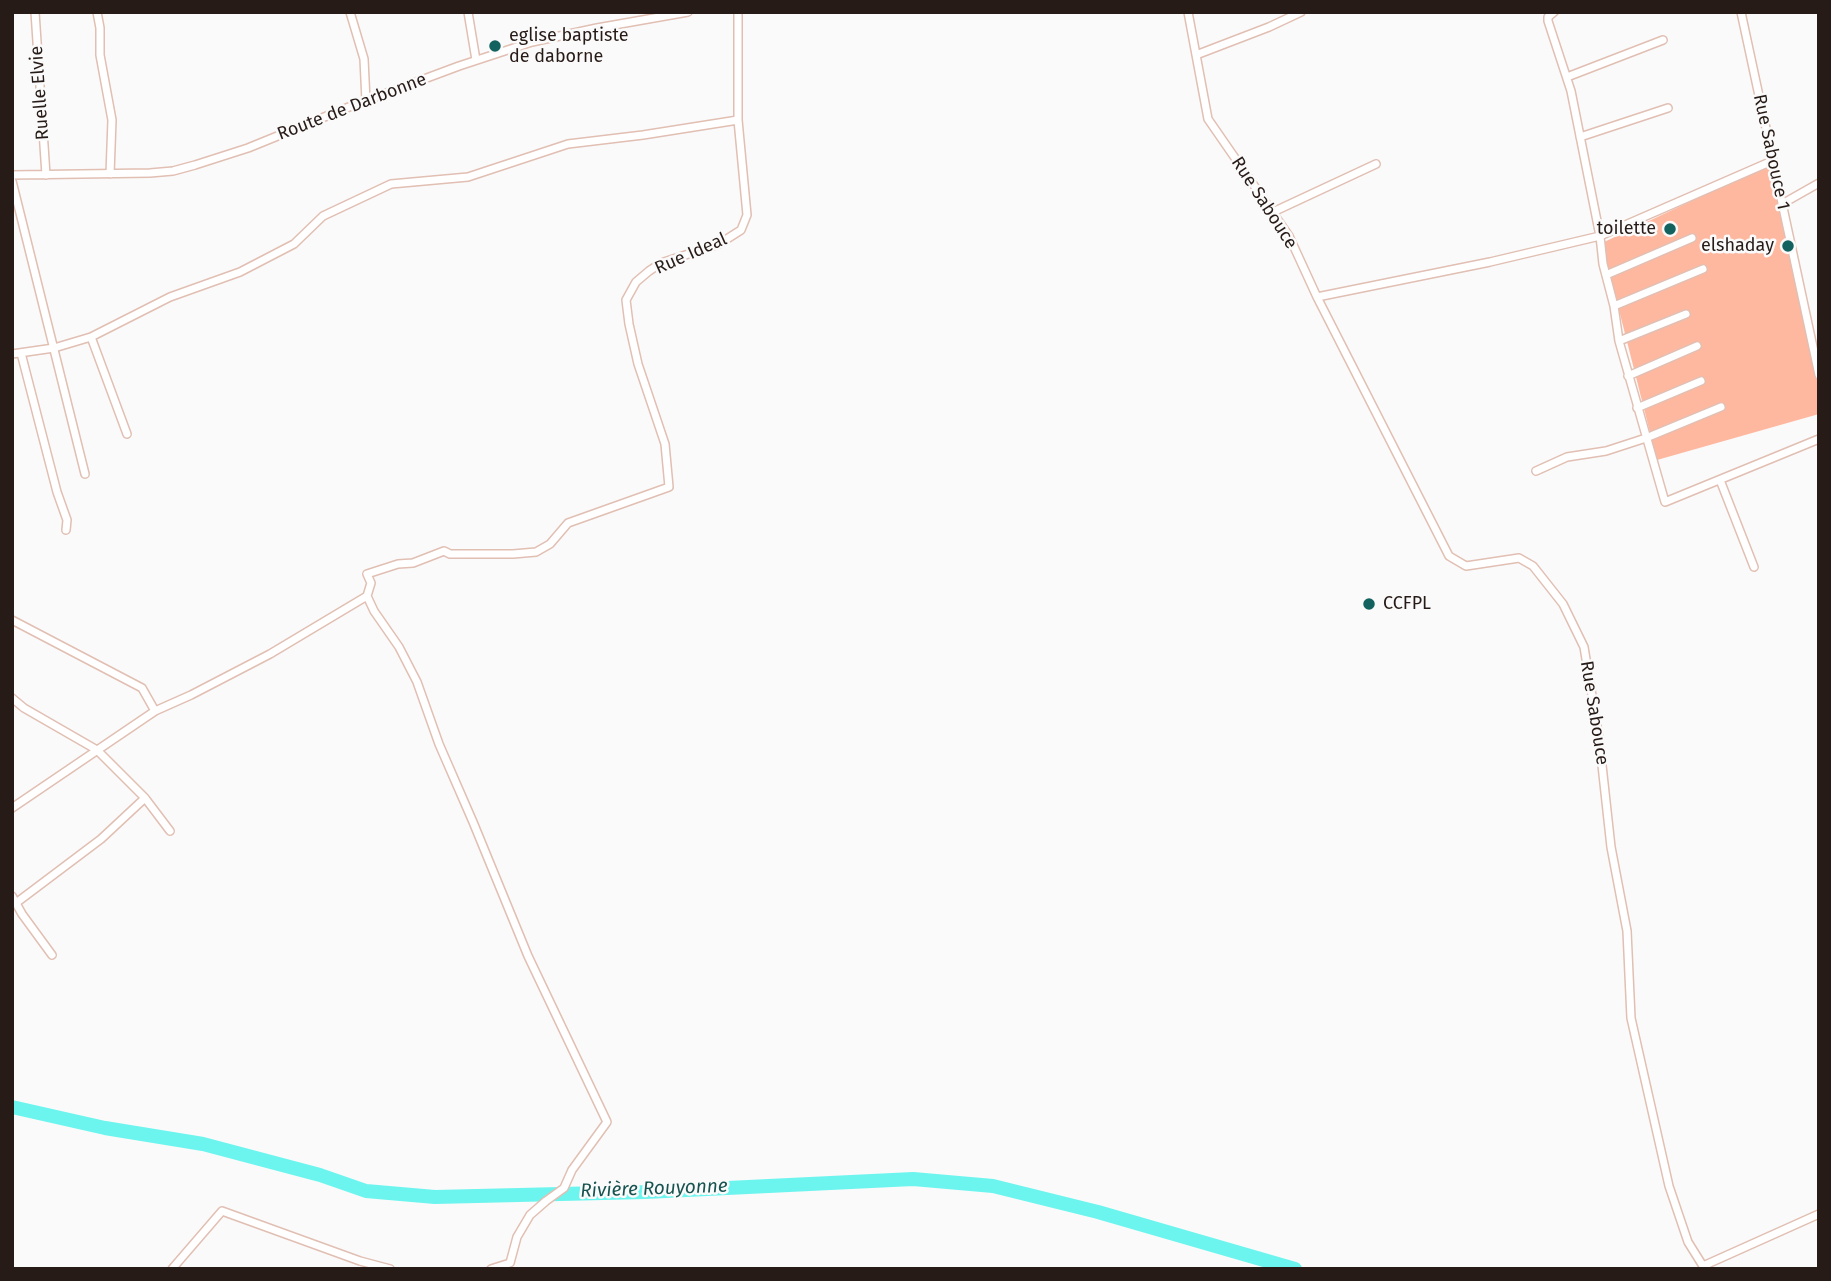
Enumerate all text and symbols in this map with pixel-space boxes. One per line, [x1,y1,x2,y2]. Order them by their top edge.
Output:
place label: eglise baptiste de daborne [509,25,629,68]
marker: eglise baptiste de daborne [487,38,503,54]
street label: Ruelle Elvie [26,45,54,141]
street label: Route de Darbonne [274,69,430,145]
street label: Rue Sabouce 1 [1748,92,1794,212]
street label: Rue Sabouce [1226,153,1302,253]
place label: toilette [1597,218,1656,240]
marker: toilette [1662,221,1678,237]
street label: Rue Ideal [652,229,730,279]
place label: elshaday [1701,235,1774,257]
marker: elshaday [1780,238,1796,254]
place label: CCFPL [1383,593,1431,615]
marker: CCFPL [1361,596,1377,612]
street label: Rue Sabouce [1575,659,1613,767]
water label: Rivière Rouyonne [580,1175,728,1203]

